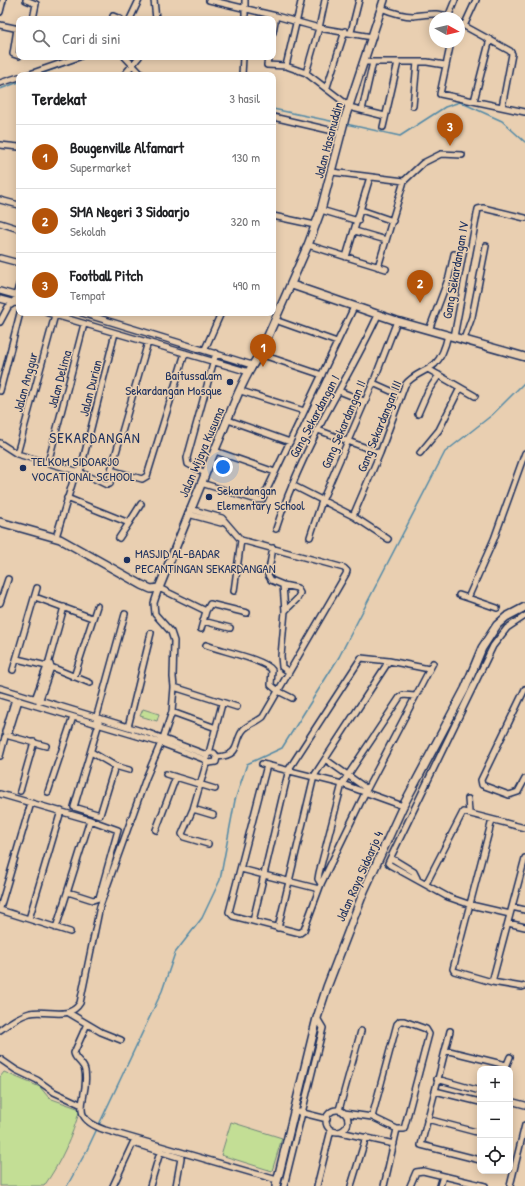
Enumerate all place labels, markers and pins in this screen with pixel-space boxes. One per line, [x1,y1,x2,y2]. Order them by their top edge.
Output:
pin: 3 [437,113,463,146]
pin: 2 [407,270,433,303]
pin: 1 [250,334,276,367]
place label: Baitussalam Sekardangan Mosque [125,366,222,399]
marker: Baitussalam Sekardangan Mosque [225,377,235,387]
place label: TELKOM SIDOARJO VOCATIONAL SCHOOL [31,452,135,485]
marker: TELKOM SIDOARJO VOCATIONAL SCHOOL [18,463,28,473]
place label: Sekardangan Elementary School [217,481,305,514]
marker: Sekardangan Elementary School [204,492,214,502]
place label: MASJID AL-BADAR PECANTINGAN SEKARDANGAN [135,544,276,577]
marker: MASJID AL-BADAR PECANTINGAN SEKARDANGAN [122,555,132,565]

